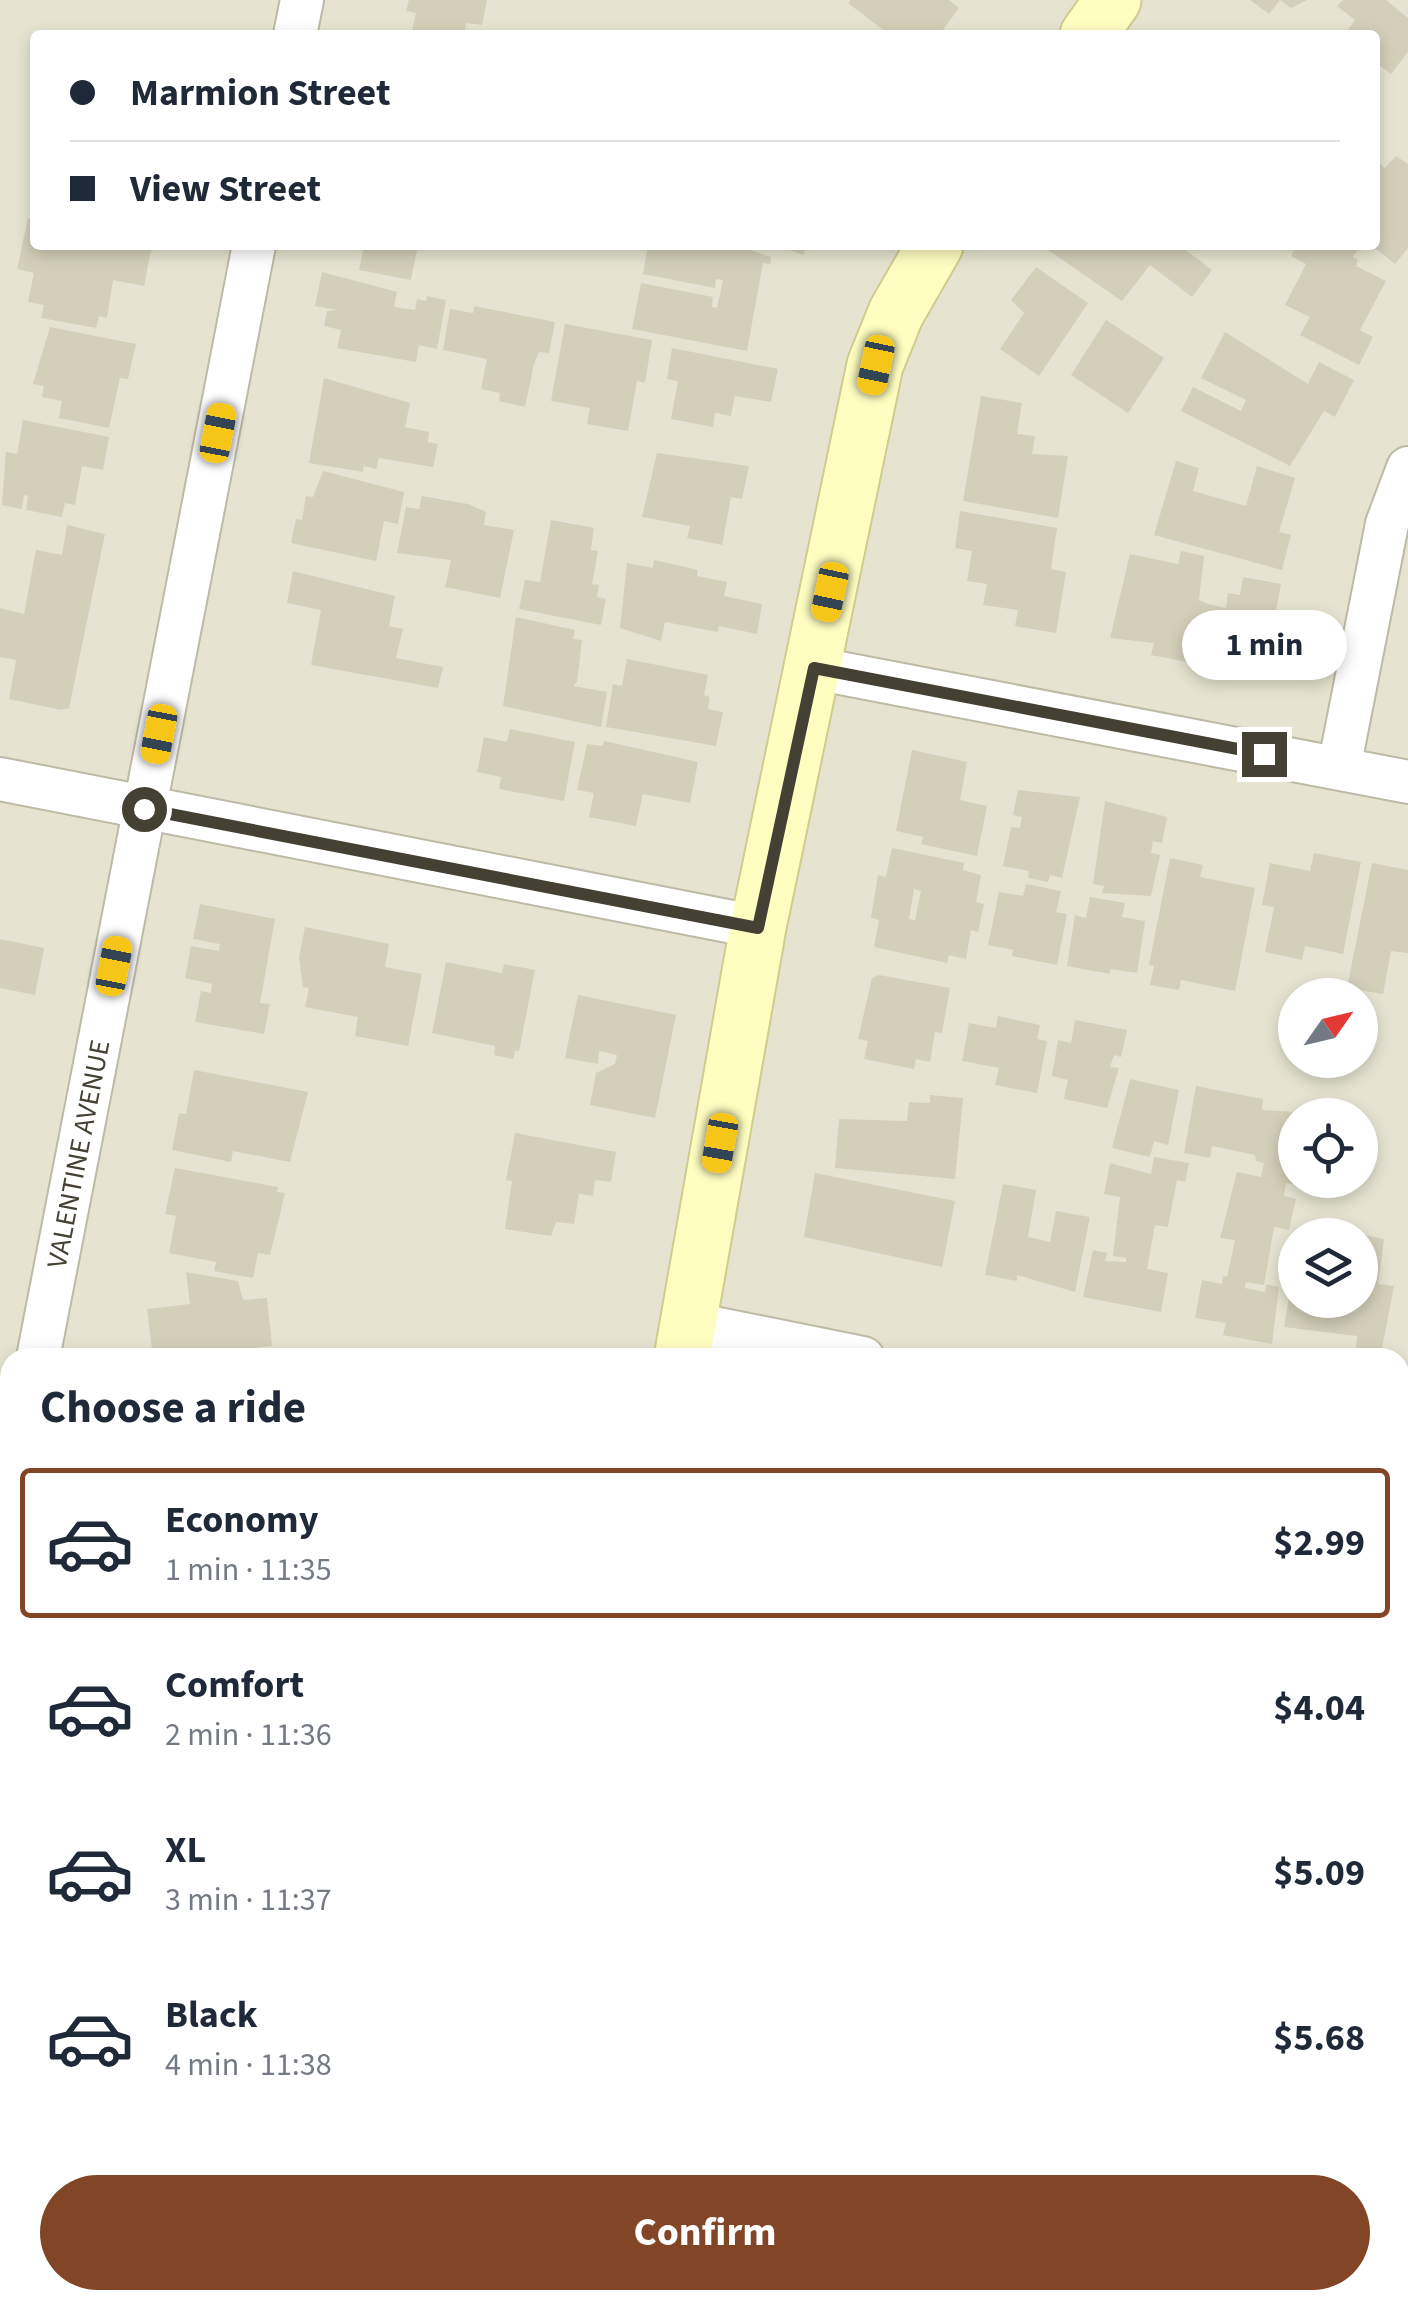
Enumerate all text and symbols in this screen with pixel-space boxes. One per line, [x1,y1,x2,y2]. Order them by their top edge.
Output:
text: Marmion Street [130,66,390,120]
text: View Street [130,162,321,216]
car [855,333,897,397]
car [198,401,238,465]
car [809,560,851,624]
callout: 1 min [1182,609,1346,679]
text: 1 min [1226,622,1303,668]
car [139,702,179,766]
route end [1242,732,1287,777]
route start [122,787,167,832]
car [94,934,134,998]
north arrow [1278,978,1378,1078]
map controls [1278,978,1378,1318]
street label: VALENTINE AVENUE [37,1036,120,1272]
button: locate [1278,1098,1378,1198]
car [700,1111,740,1175]
button: layers [1278,1218,1378,1318]
text: Choose a ride [40,1376,306,1440]
text: Economy [165,1493,318,1547]
icon: car [45,1498,135,1588]
text: $2.99 [1273,1516,1365,1570]
text: 1 min · 11:35 [165,1547,332,1593]
text: Comfort [165,1658,304,1712]
icon: car [45,1663,135,1753]
text: $4.04 [1273,1681,1365,1735]
text: 2 min · 11:36 [165,1712,332,1758]
text: XL [165,1823,206,1877]
icon: car [45,1828,135,1918]
text: $5.09 [1273,1846,1365,1900]
text: 3 min · 11:37 [165,1877,332,1923]
text: Black [165,1988,258,2042]
icon: car [45,1993,135,2083]
text: $5.68 [1273,2011,1365,2065]
text: 4 min · 11:38 [165,2042,332,2088]
button: Confirm [40,2175,1370,2290]

